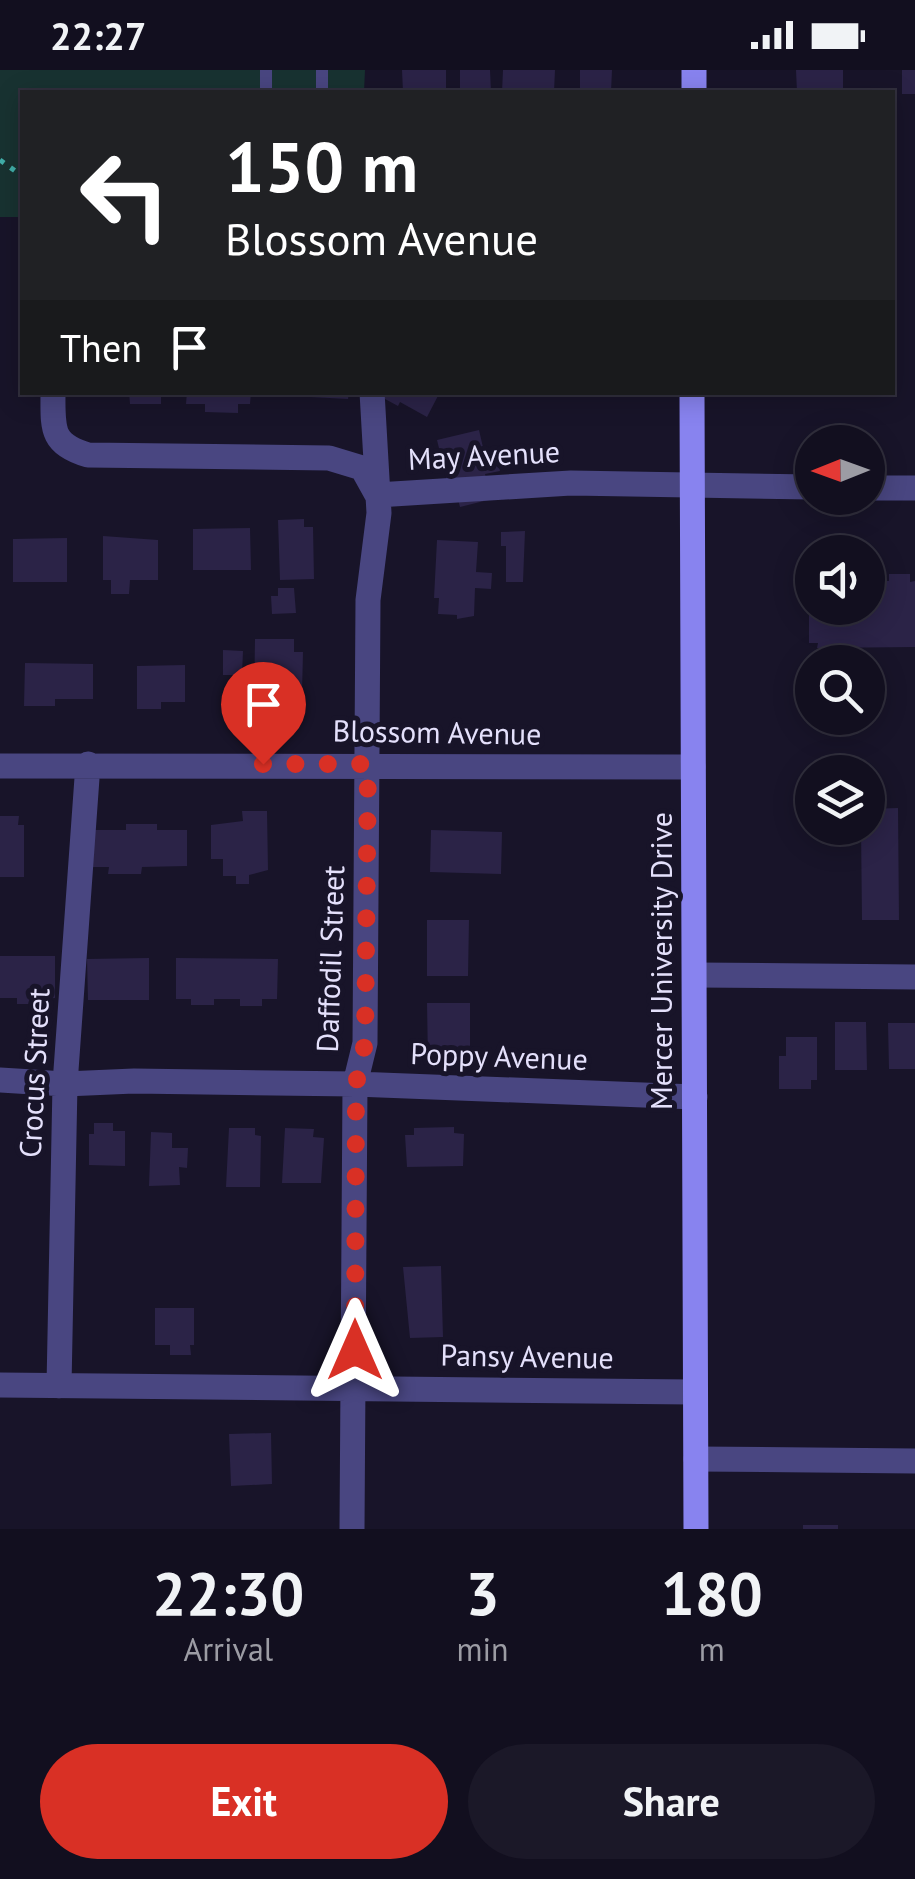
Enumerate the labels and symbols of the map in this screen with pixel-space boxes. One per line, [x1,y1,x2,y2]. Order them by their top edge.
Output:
north arrow [795,425,885,515]
street label: May Avenue [407,431,561,478]
pin [221,662,306,765]
street label: Blossom Avenue [332,710,542,753]
street label: Mercer University Drive [641,812,680,1110]
street label: Daffodil Street [307,865,352,1053]
street label: Crocus Street [10,987,57,1159]
street label: Poppy Avenue [410,1033,588,1078]
position arrow [303,1298,407,1402]
street label: Pansy Avenue [440,1334,614,1377]

